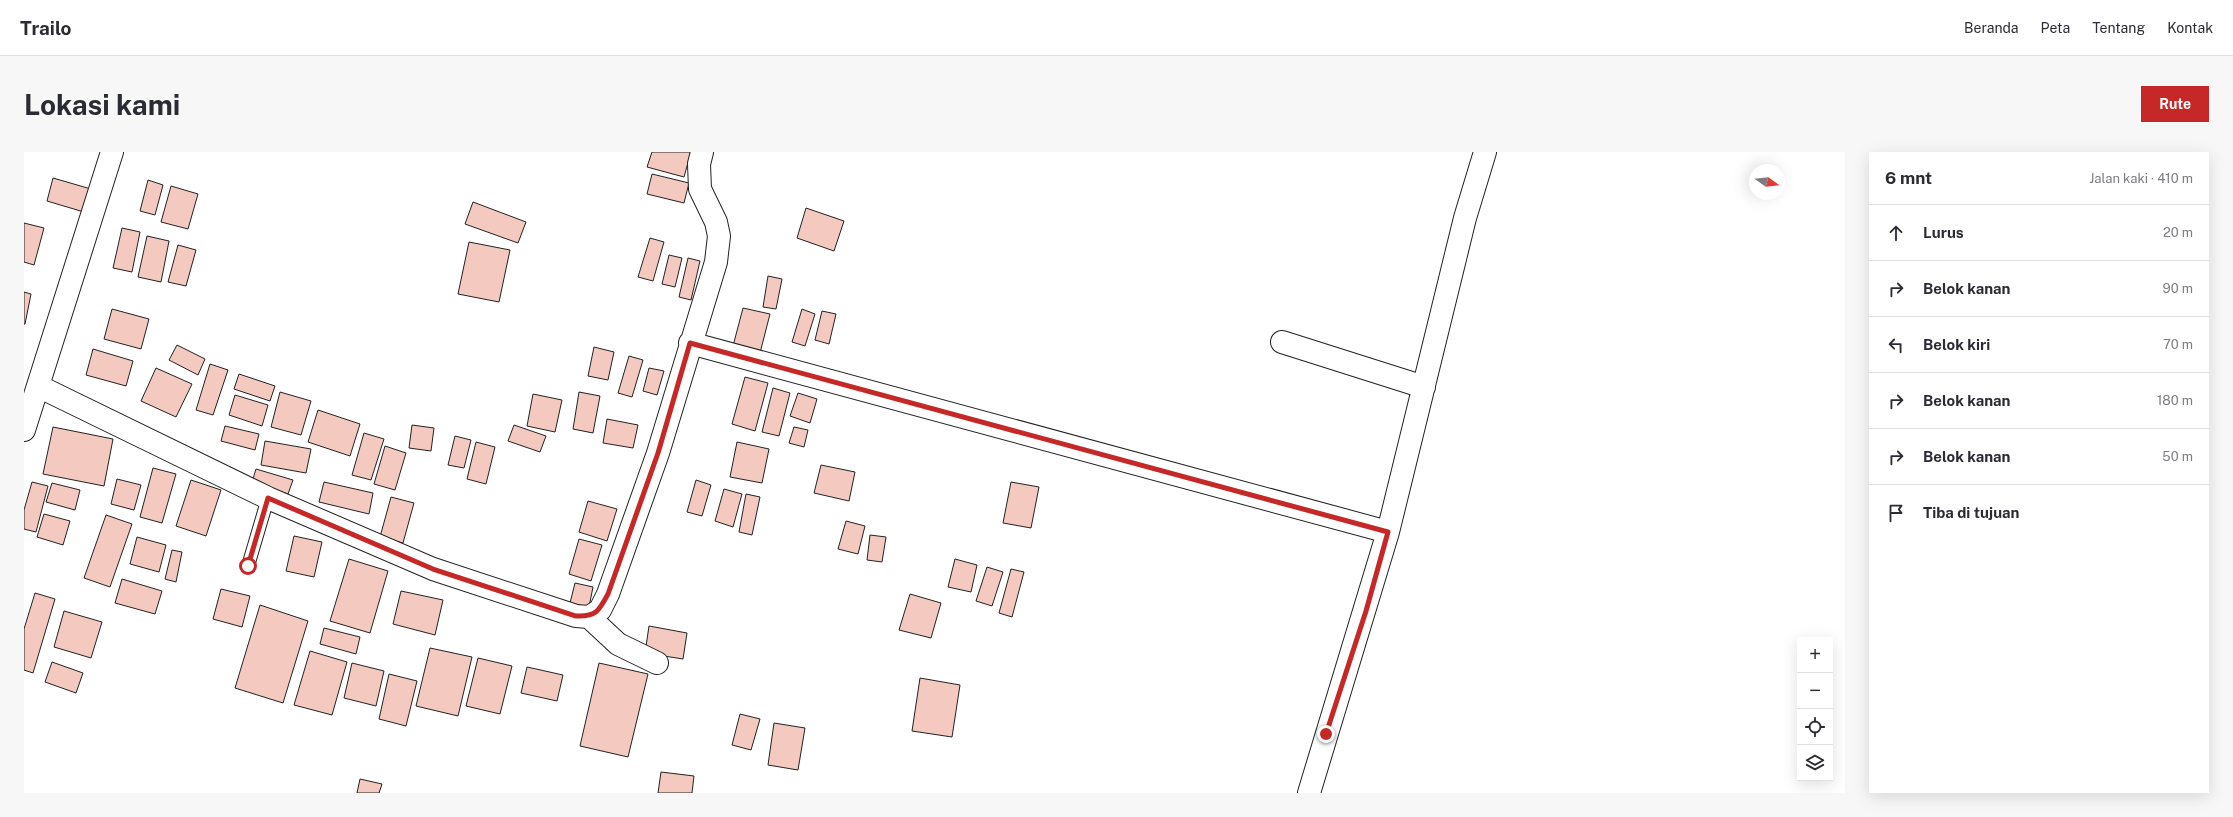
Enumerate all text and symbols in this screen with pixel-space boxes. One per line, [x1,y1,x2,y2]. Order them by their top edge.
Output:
text: Trailo [20,17,72,39]
text: Beranda [1964,20,2019,36]
text: Peta [2041,20,2070,36]
text: Tentang [2092,20,2145,36]
text: Kontak [2167,20,2213,36]
button: Rute [2141,86,2209,122]
text: Lokasi kami [24,88,180,121]
north arrow [1749,164,1785,200]
text: 6 mnt [1885,168,1932,188]
text: Jalan kaki · 410 m [2089,171,2193,186]
icon: ahead [1885,222,1907,244]
text: Lurus [1923,224,1964,241]
text: 20 m [2163,225,2193,240]
icon: right [1885,278,1907,300]
text: Belok kanan [1923,280,2010,297]
text: 90 m [2163,281,2193,296]
icon: left [1885,334,1907,356]
text: Belok kiri [1923,336,1990,353]
text: 70 m [2163,337,2193,352]
icon: right [1885,390,1907,412]
text: Belok kanan [1923,392,2010,409]
text: 180 m [2157,393,2193,408]
icon: right [1885,446,1907,468]
text: Belok kanan [1923,448,2010,465]
text: 50 m [2162,449,2193,464]
icon: arrive [1885,502,1907,524]
text: Tiba di tujuan [1923,504,2019,521]
route start [239,557,257,575]
map controls [1797,637,1833,781]
button: + [1797,637,1833,673]
button: − [1797,673,1833,709]
button: locate [1797,709,1833,745]
route end [1317,725,1335,743]
button: layers [1797,745,1833,781]

